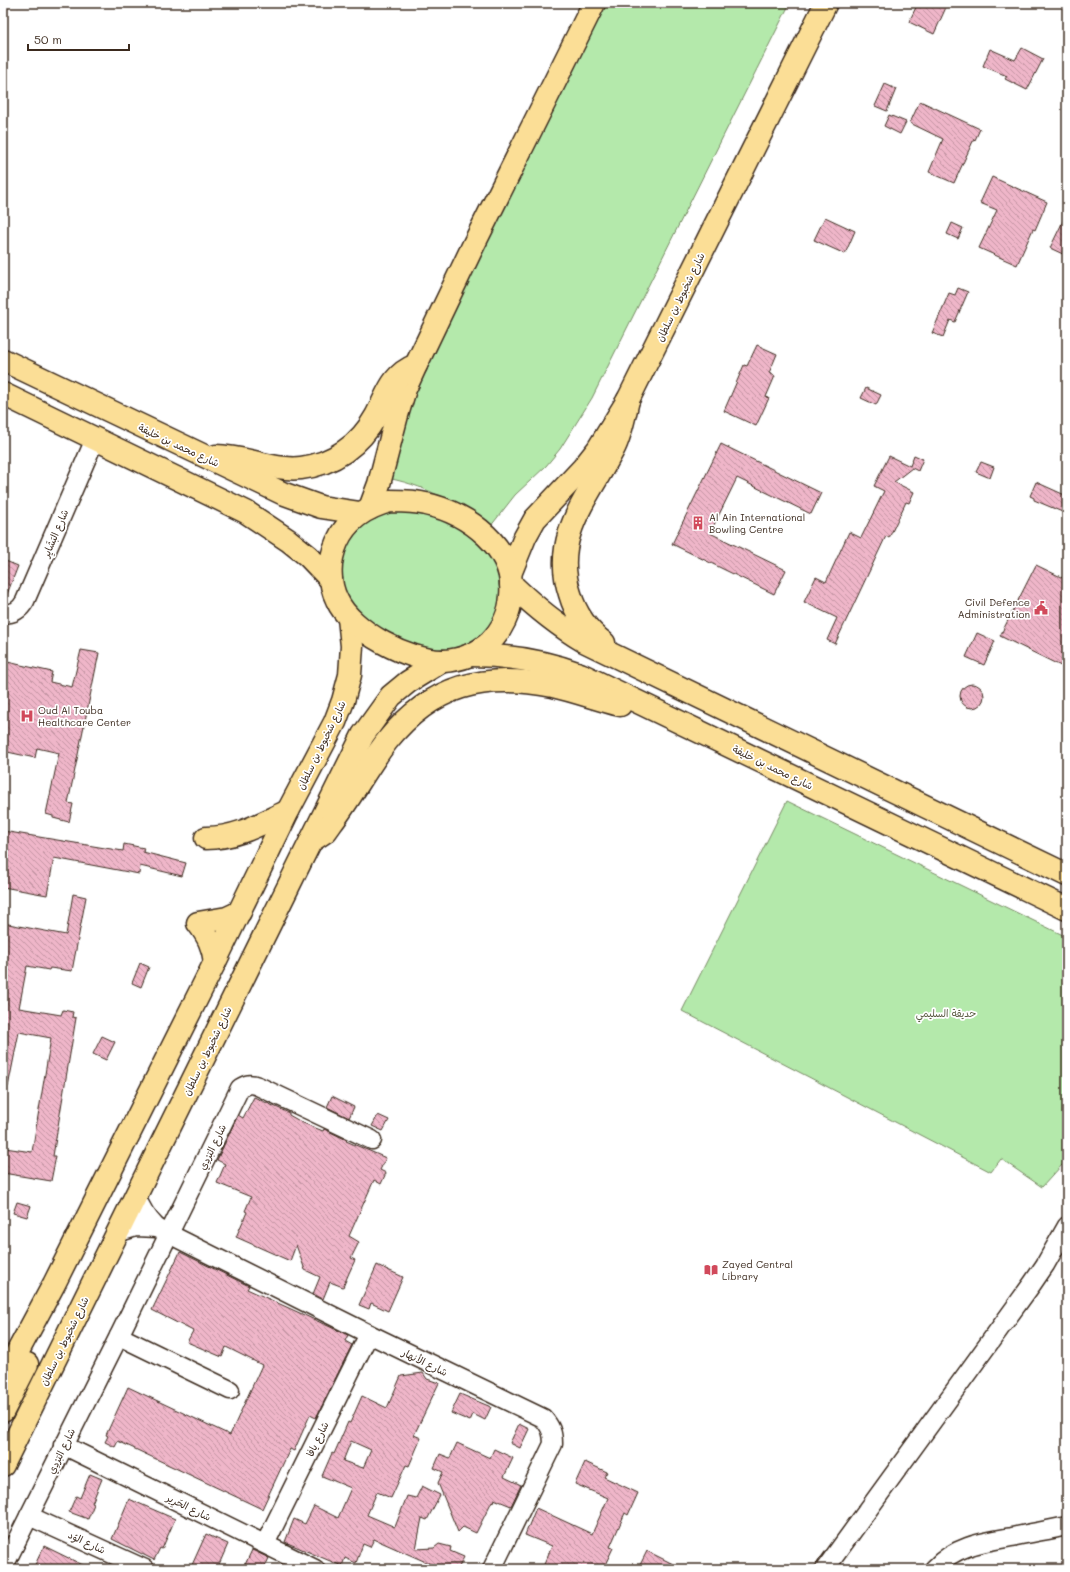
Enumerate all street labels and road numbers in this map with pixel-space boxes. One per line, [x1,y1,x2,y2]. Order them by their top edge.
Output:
street label: شارع شخبوط بن سلطان [652,250,709,344]
street label: شارع محمد بن خليفة [136,420,222,471]
street label: شارع البَشَايِر [38,507,73,561]
street label: شارع شخبوط بن سلطان [293,698,350,792]
street label: شارع محمد بن خليفة [730,742,816,794]
street label: شارع شخبوط بن سلطان [179,1004,236,1098]
street label: شارع البَرْدِي [195,1122,231,1173]
street label: شارع شخبوط بن سلطان [36,1294,93,1388]
street label: شارع الأنهار [399,1345,450,1380]
street label: شارع يافا [303,1419,332,1459]
street label: شارع البَرْدِي [44,1426,80,1477]
street label: شارع الحَرِير [163,1490,214,1525]
street label: شارع الوُد [66,1527,108,1558]

